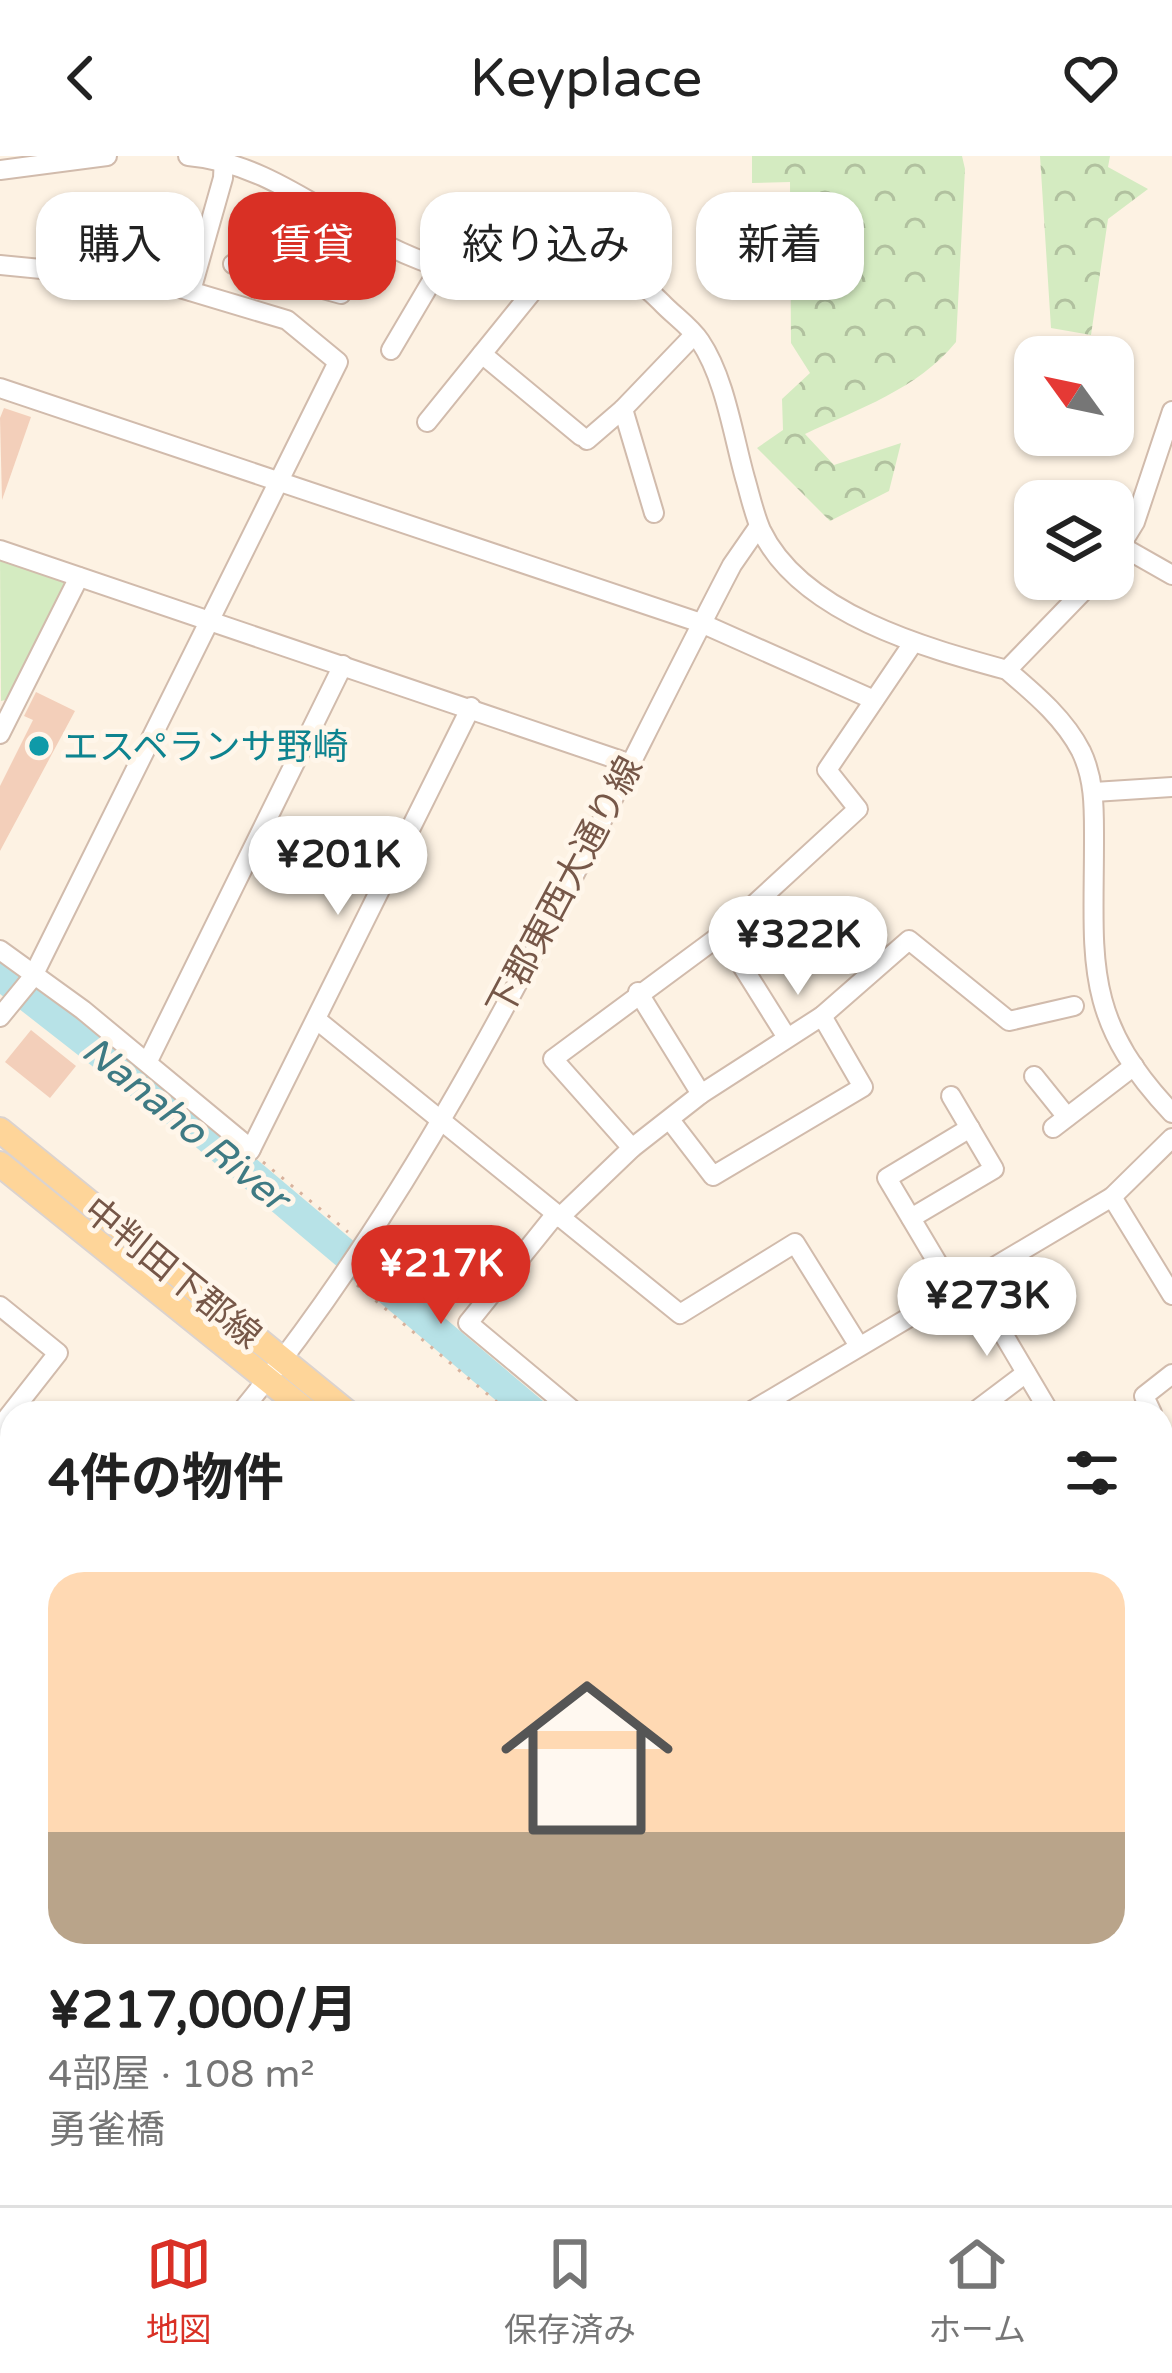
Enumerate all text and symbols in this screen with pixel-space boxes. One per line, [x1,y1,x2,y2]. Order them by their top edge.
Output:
icon: back [48,45,114,111]
icon: heart [1058,45,1124,111]
text: Keyplace [470,46,702,111]
chip: 購入 [36,192,204,300]
chip: 賃貸 [228,192,396,300]
chip: 絞り込み [420,192,672,300]
chip: 新着 [696,192,864,300]
north arrow [1014,336,1134,456]
map controls [1014,336,1134,600]
button: layers [1014,480,1134,600]
place label: エスペランサ野崎 [63,726,348,769]
marker: エスペランサ野崎 [26,733,52,759]
street label: 下郡東西大通り線 [479,749,652,1024]
pin: ¥201K [254,816,422,918]
text: ¥201K [275,831,401,878]
pin: ¥322K [714,896,882,998]
text: ¥322K [735,911,861,958]
water label: Nanaho River [73,1027,301,1225]
street label: 中判田下郡線 [75,1188,270,1358]
pin: ¥217K [357,1225,525,1327]
text: ¥217K [378,1240,504,1287]
pin: ¥273K [903,1257,1071,1359]
text: ¥273K [924,1272,1050,1319]
icon: filters [1059,1440,1125,1506]
text: 4件の物件 [48,1448,284,1510]
icon: home [479,1650,695,1866]
text: ¥217,000/月 [48,1980,358,2042]
text: 4部屋 · 108 m² [48,2051,315,2098]
text: 勇雀橋 [48,2107,165,2154]
tab: 地図 [146,2231,212,2351]
tab: 保存済み [504,2231,636,2351]
tab: ホーム [928,2231,1026,2351]

